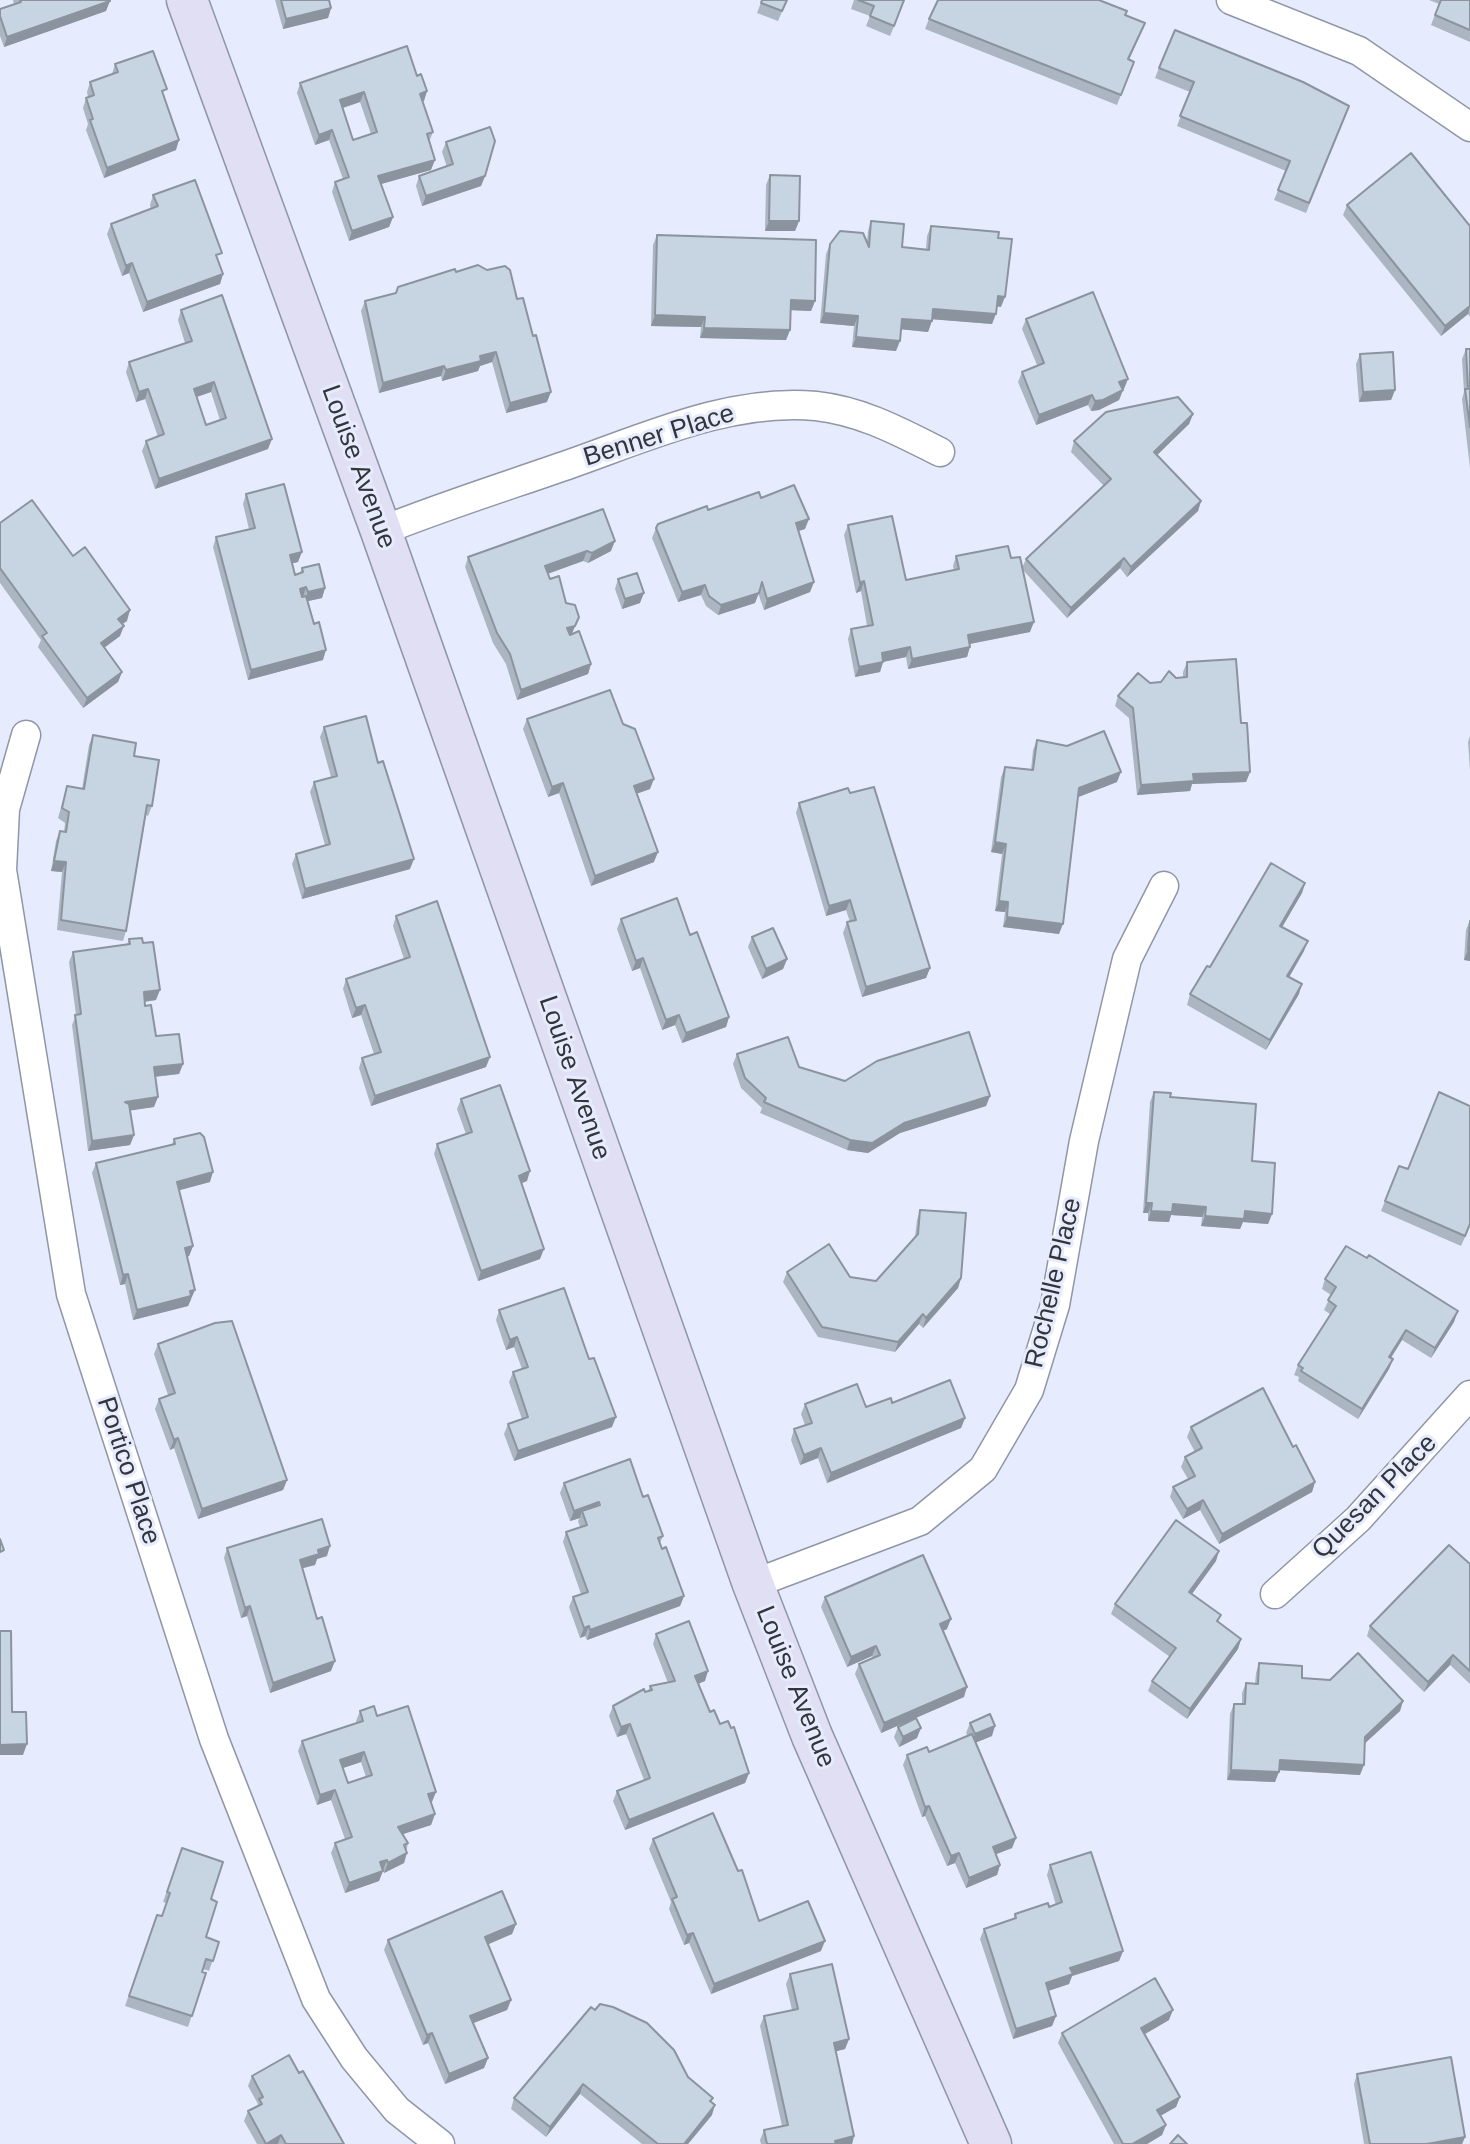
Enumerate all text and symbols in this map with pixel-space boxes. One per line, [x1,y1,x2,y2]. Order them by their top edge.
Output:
street label: Louise Avenue [314,381,402,553]
street label: Benner Place [580,398,738,474]
street label: Louise Avenue [531,992,617,1164]
street label: Rochelle Place [1019,1195,1089,1371]
street label: Portico Place [89,1393,167,1549]
street label: Quesan Place [1306,1428,1444,1566]
street label: Louise Avenue [748,1602,842,1772]

